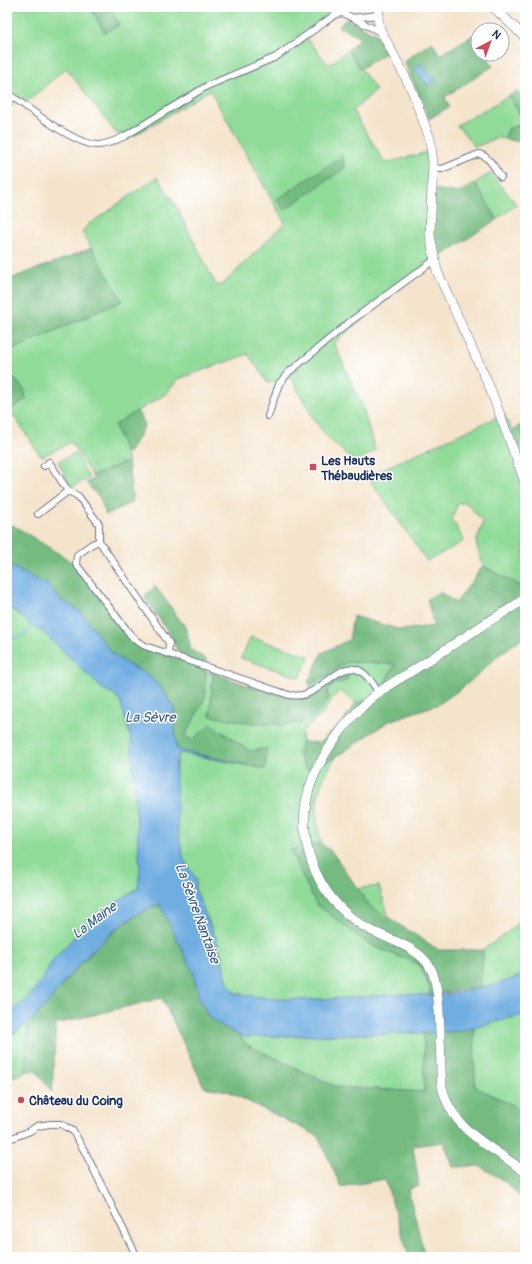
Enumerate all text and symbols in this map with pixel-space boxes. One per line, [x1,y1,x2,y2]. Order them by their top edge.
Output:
north arrow [470,22,510,62]
text: N [489,27,504,43]
place label: Les Hauts Thébaudières [320,453,392,484]
marker: Les Hauts Thébaudières [308,462,318,472]
water label: La Sèvre [125,709,178,726]
water label: La Sèvre Nantaise [172,861,224,967]
water label: La Maine [69,897,122,943]
place label: Château du Coing [29,1093,123,1109]
marker: Château du Coing [16,1095,26,1105]

